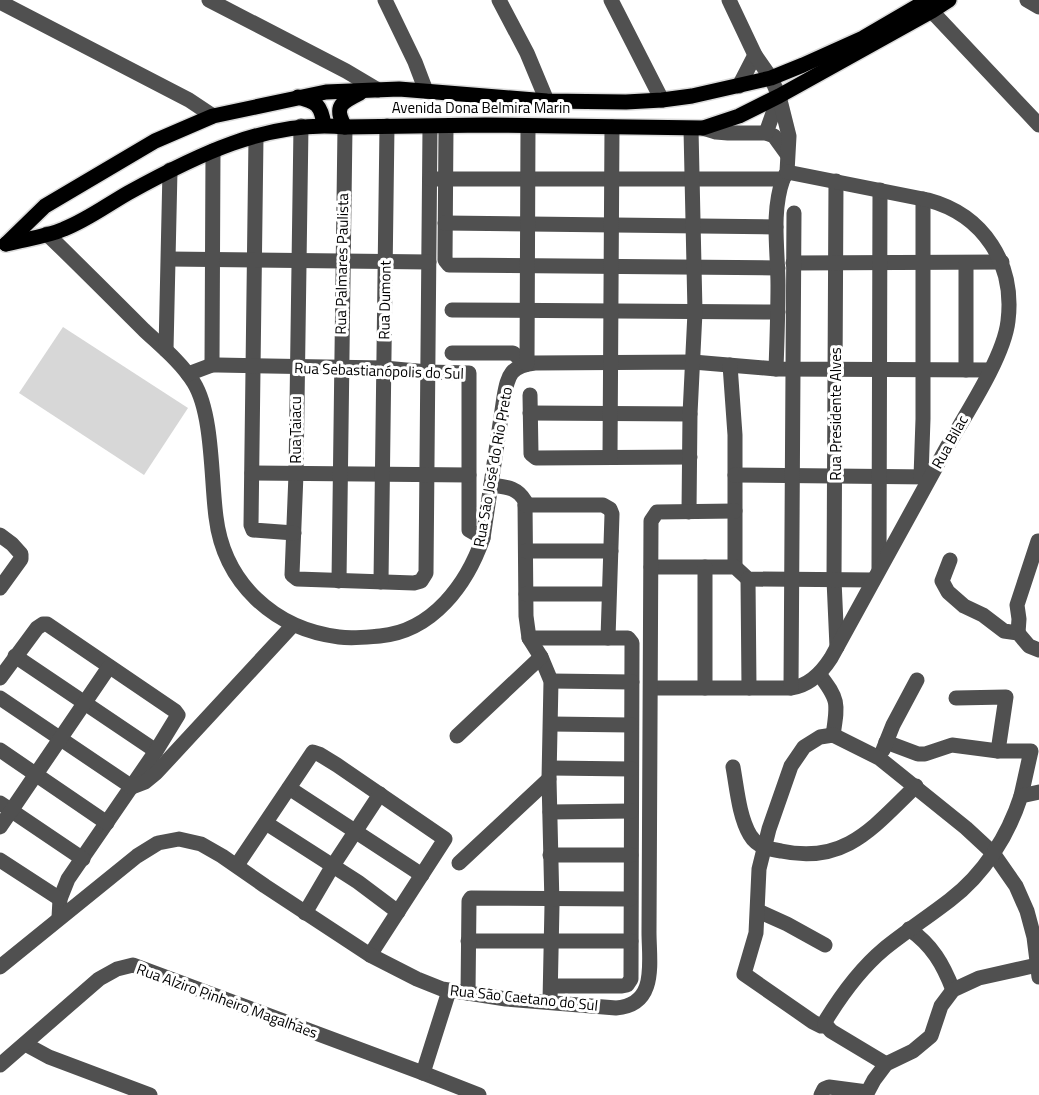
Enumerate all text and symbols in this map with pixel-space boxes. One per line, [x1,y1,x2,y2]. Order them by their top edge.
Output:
street label: Avenida Dona Belmira Marin [392,96,570,119]
street label: Rua Palmares Paulista [329,193,354,335]
street label: Rua Dumont [372,259,397,340]
street label: Rua Presidente Alves [824,347,847,481]
street label: Rua Sebastianópolis do Sul [294,356,464,385]
street label: Rua São José do Rio Preto [467,385,518,549]
street label: Rua Taiacu [284,396,307,464]
street label: Rua Bilac [925,411,974,473]
street label: Rua Alziro Pinheiro Magalhães [133,957,321,1044]
street label: Rua São Caetano do Sul [449,978,599,1017]

